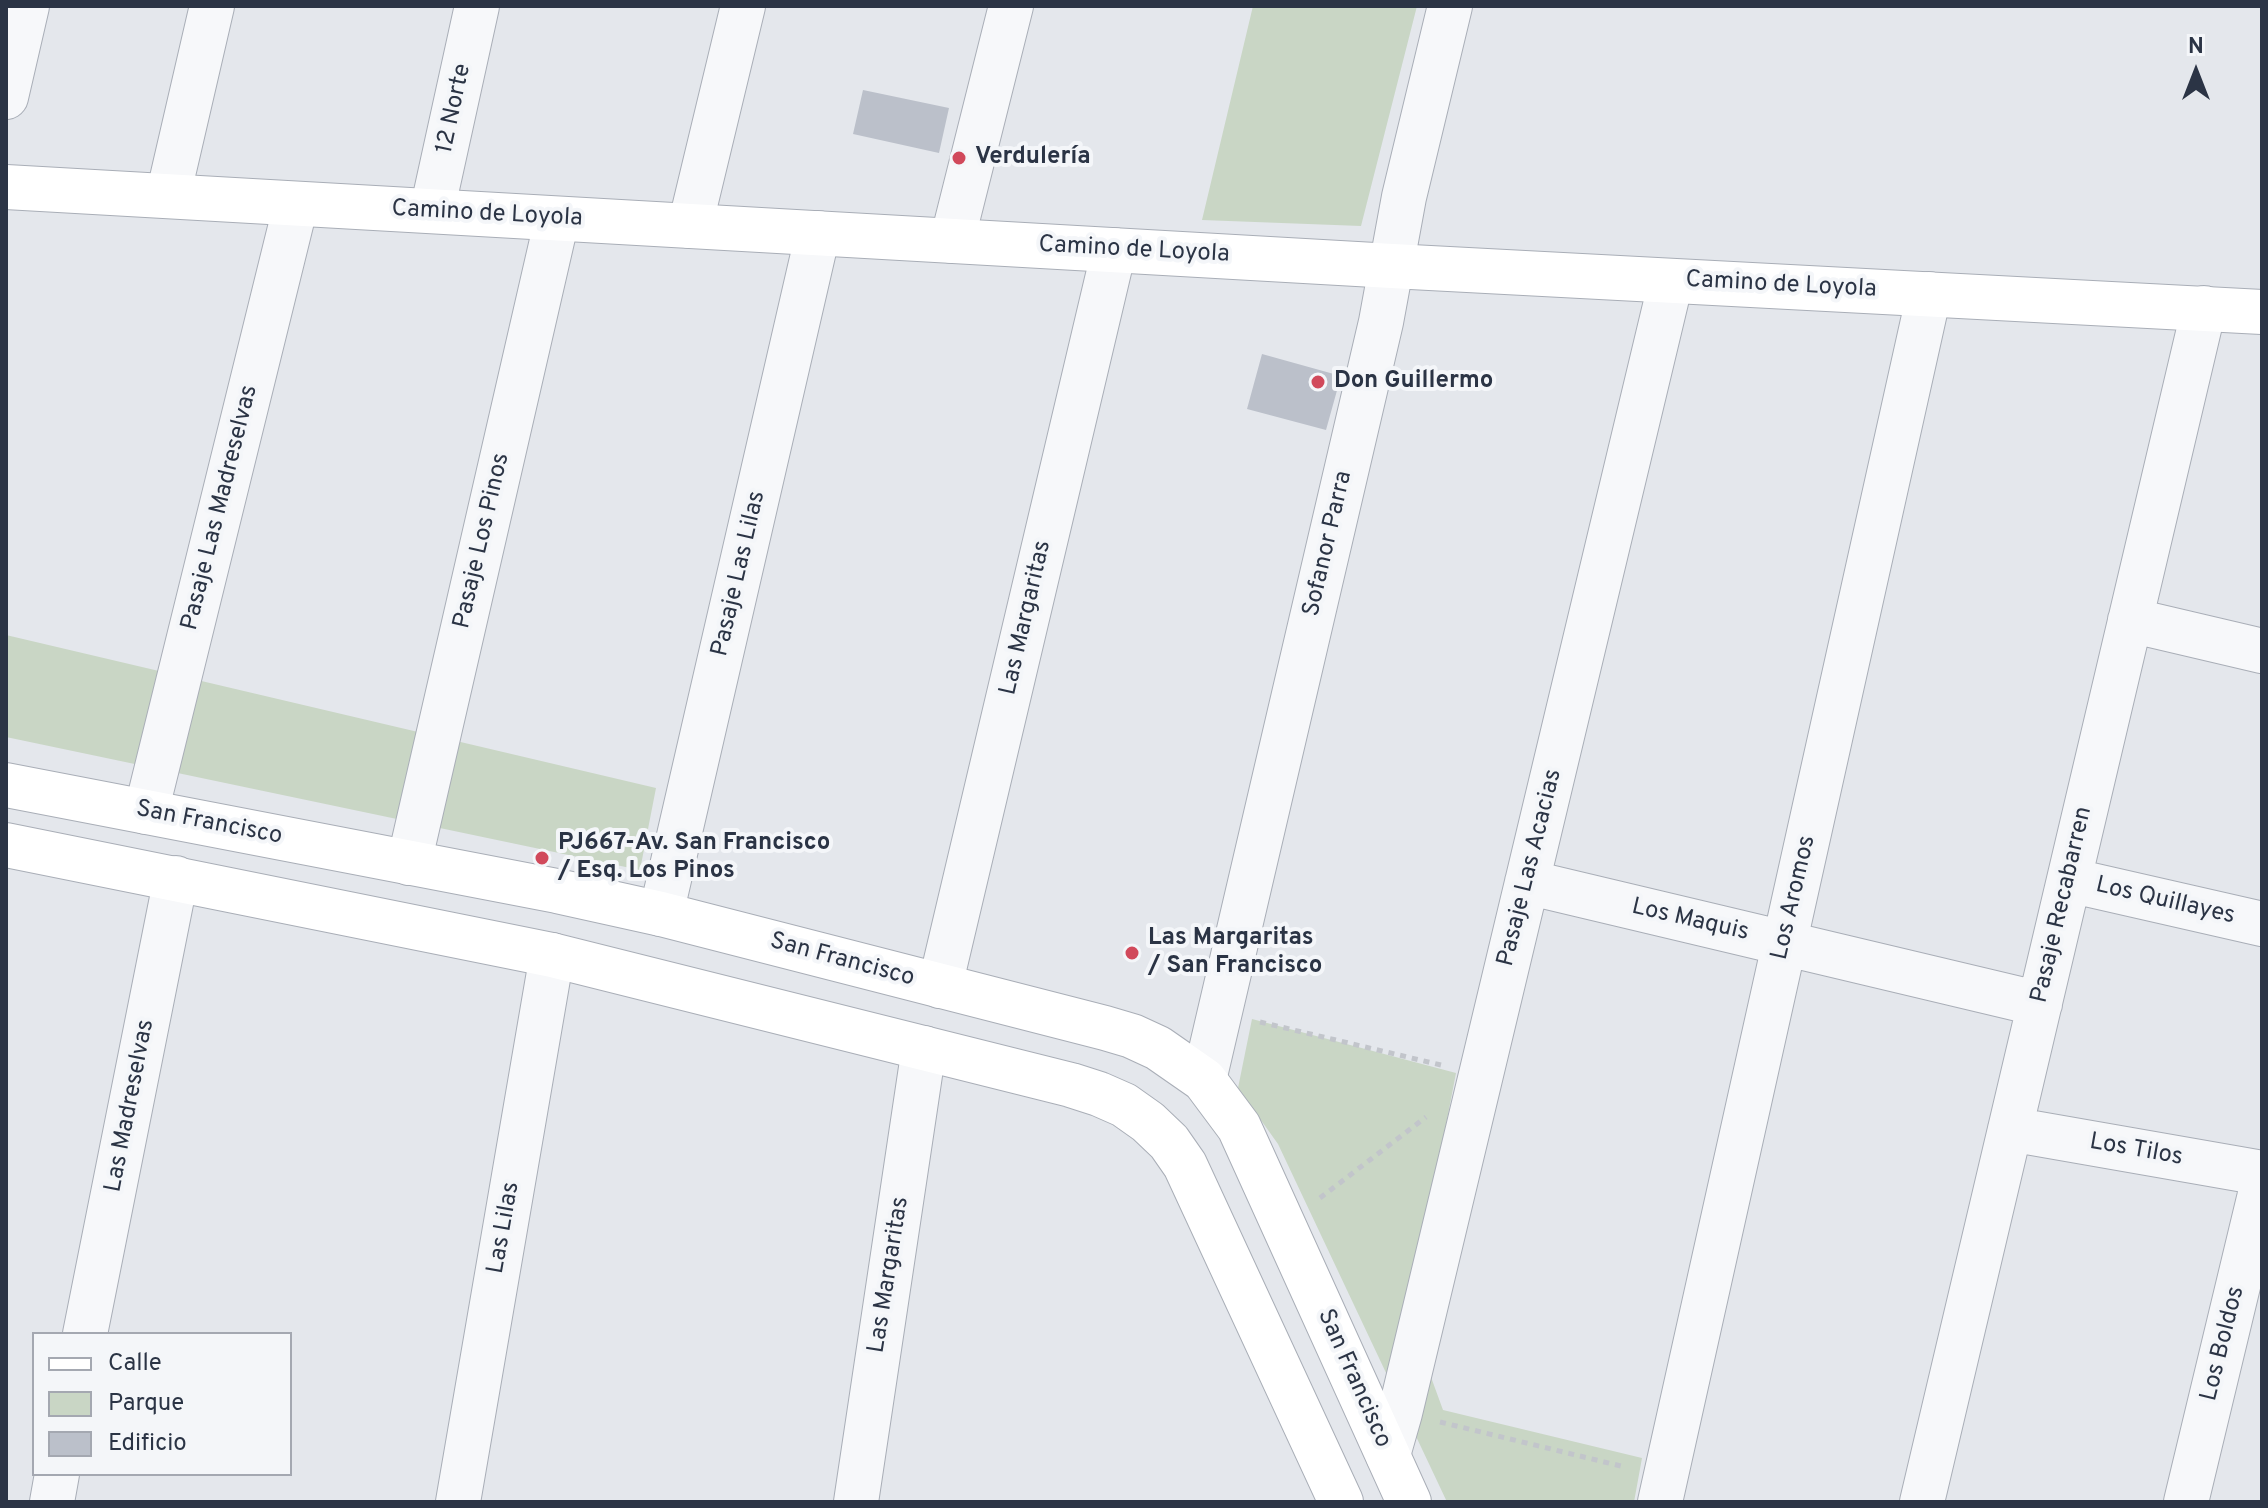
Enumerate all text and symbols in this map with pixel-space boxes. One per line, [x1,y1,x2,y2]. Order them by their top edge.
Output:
north arrow [2156,32,2236,112]
text: N [2188,34,2204,61]
street label: 12 Norte [431,61,479,157]
place label: Verdulería [975,144,1091,172]
marker: Verdulería [950,149,968,167]
street label: Camino de Loyola [391,196,583,234]
street label: Camino de Loyola [1038,232,1230,270]
street label: Camino de Loyola [1685,267,1877,305]
place label: Don Guillermo [1334,368,1493,396]
marker: Don Guillermo [1309,373,1327,391]
street label: Pasaje Las Madreselvas [177,382,265,634]
street label: Pasaje Los Pinos [449,450,517,632]
street label: Sofanor Parra [1298,468,1360,620]
street label: Pasaje Las Lilas [707,488,773,660]
street label: Las Margaritas [995,538,1059,698]
street label: Pasaje Las Acacias [1493,767,1569,969]
street label: San Francisco [133,796,285,852]
street label: Pasaje Recabarren [2026,804,2100,1006]
place label: PJ667-Av. San Francisco / Esq. Los Pinos [558,830,830,886]
street label: Los Aromos [1767,833,1823,963]
marker: PJ667-Av. San Francisco / Esq. Los Pinos [533,849,551,867]
street label: Los Quillayes [2092,872,2238,932]
street label: Los Maquis [1629,894,1751,948]
place label: Las Margaritas / San Francisco [1148,925,1322,981]
street label: San Francisco [767,928,917,994]
marker: Las Margaritas / San Francisco [1123,944,1141,962]
street label: Las Madreselvas [100,1017,162,1195]
street label: Los Tilos [2087,1129,2185,1173]
street label: Las Lilas [483,1180,527,1276]
street label: Las Margaritas [863,1195,917,1355]
street label: Los Boldos [2196,1284,2252,1404]
street label: San Francisco [1310,1305,1396,1453]
legend [32,1332,292,1476]
text: Calle [108,1349,162,1379]
text: Parque [108,1389,184,1419]
text: Edificio [108,1429,187,1459]

